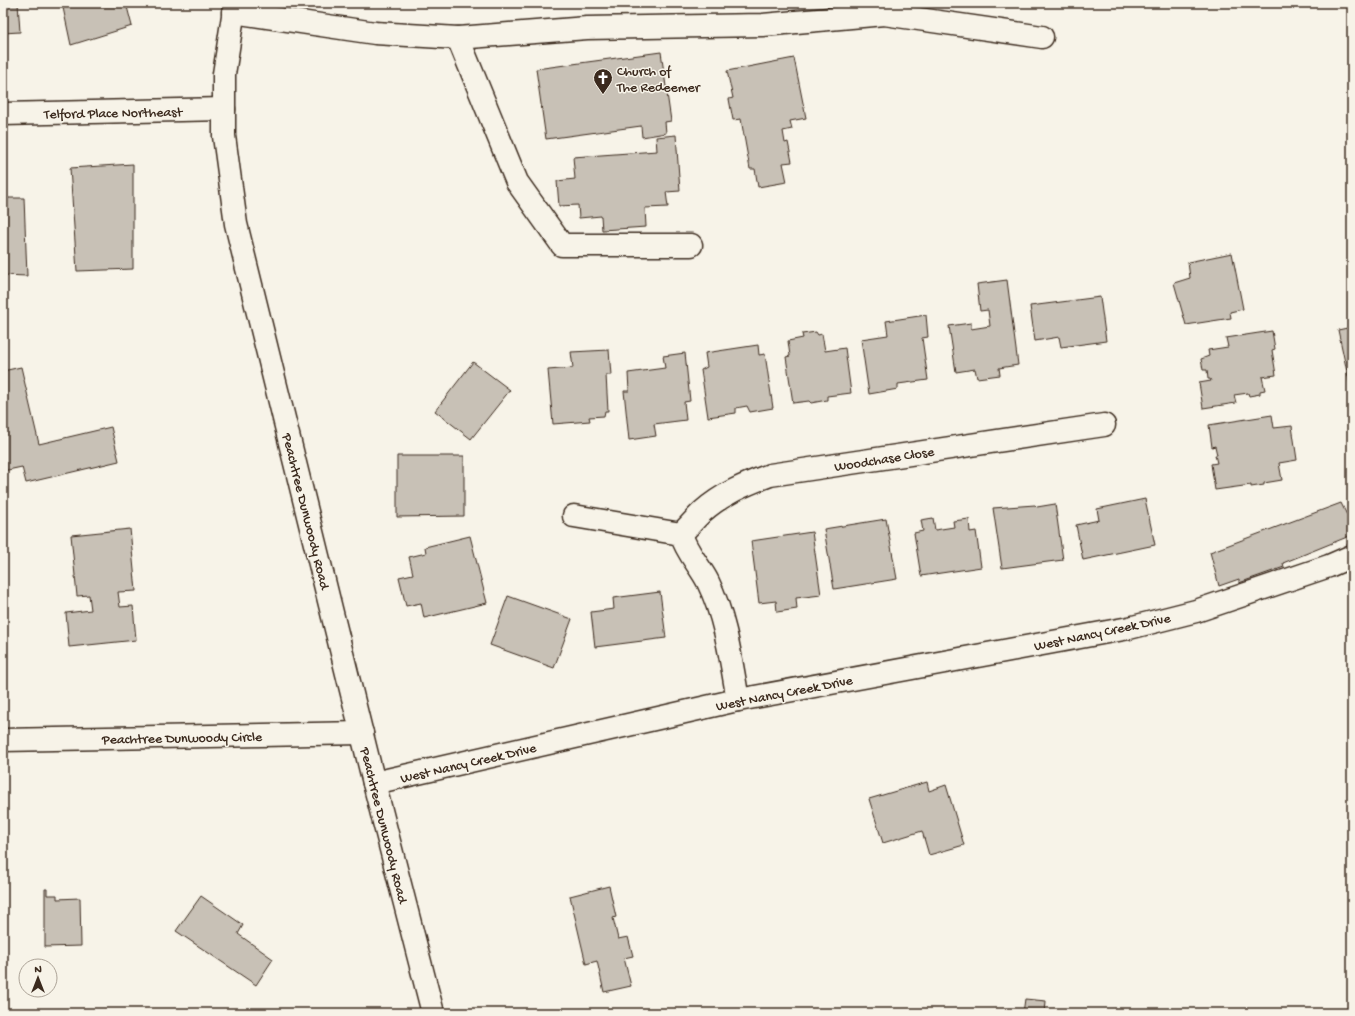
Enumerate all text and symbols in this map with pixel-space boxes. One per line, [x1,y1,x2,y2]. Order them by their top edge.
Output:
place label: Church of The Redeemer [616,64,701,97]
church icon: Church of The Redeemer [592,67,614,95]
street label: Telford Place Northeast [43,105,183,124]
street label: Peachtree Dunwoody Road [277,431,333,593]
street label: Woodchase Close [833,444,936,477]
street label: West Nancy Creek Drive [1033,611,1173,656]
street label: West Nancy Creek Drive [715,673,855,716]
street label: Peachtree Dunwoody Circle [101,730,263,749]
street label: West Nancy Creek Drive [399,740,539,788]
street label: Peachtree Dunwoody Road [355,745,411,907]
north arrow [18,958,58,998]
text: N [34,964,42,976]

